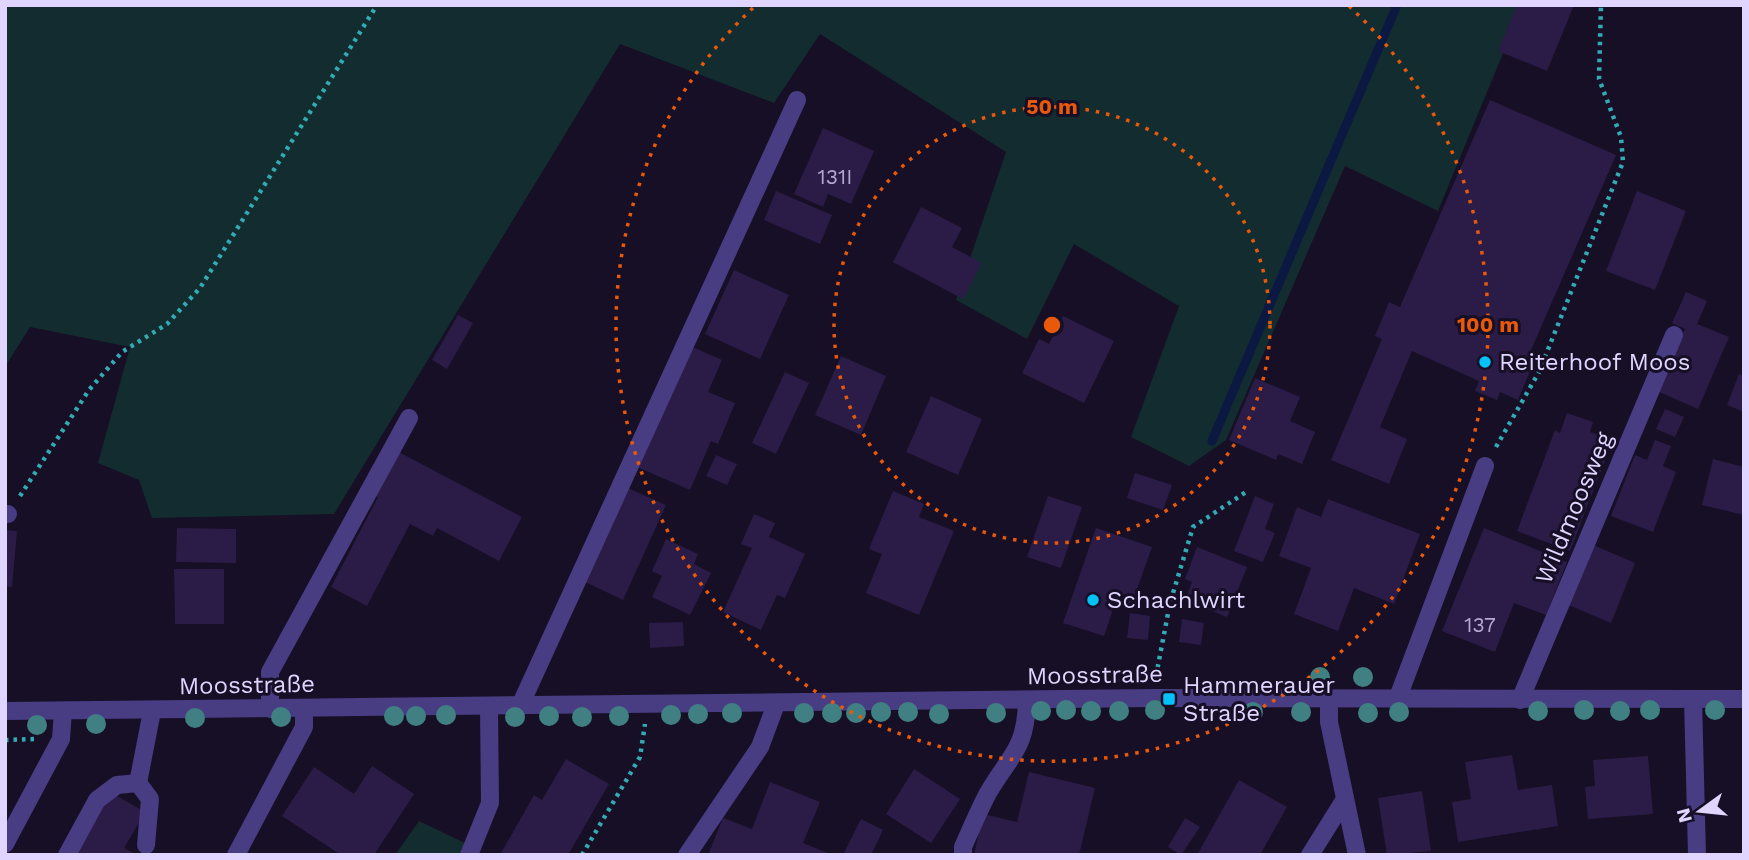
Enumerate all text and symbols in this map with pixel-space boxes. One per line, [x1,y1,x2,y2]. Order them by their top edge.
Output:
text: 50 m [1026,94,1078,119]
house number: 131I [818,164,852,189]
text: 100 m [1457,312,1519,337]
centre of rings [1040,313,1064,337]
place label: Reiterhoof Moos [1499,348,1690,376]
marker: Reiterhoof Moos [1477,354,1493,370]
street label: Wildmoosweg [1530,428,1619,588]
place label: Schachlwirt [1107,586,1245,614]
marker: Schachlwirt [1085,592,1101,608]
house number: 137 [1464,612,1496,637]
street label: Moosstraße [1027,660,1163,690]
street label: Moosstraße [179,670,315,700]
place label: Hammerauer Straße [1183,671,1335,727]
marker: Hammerauer Straße [1161,691,1177,707]
north arrow [1665,776,1735,846]
text: N [1671,805,1697,825]

